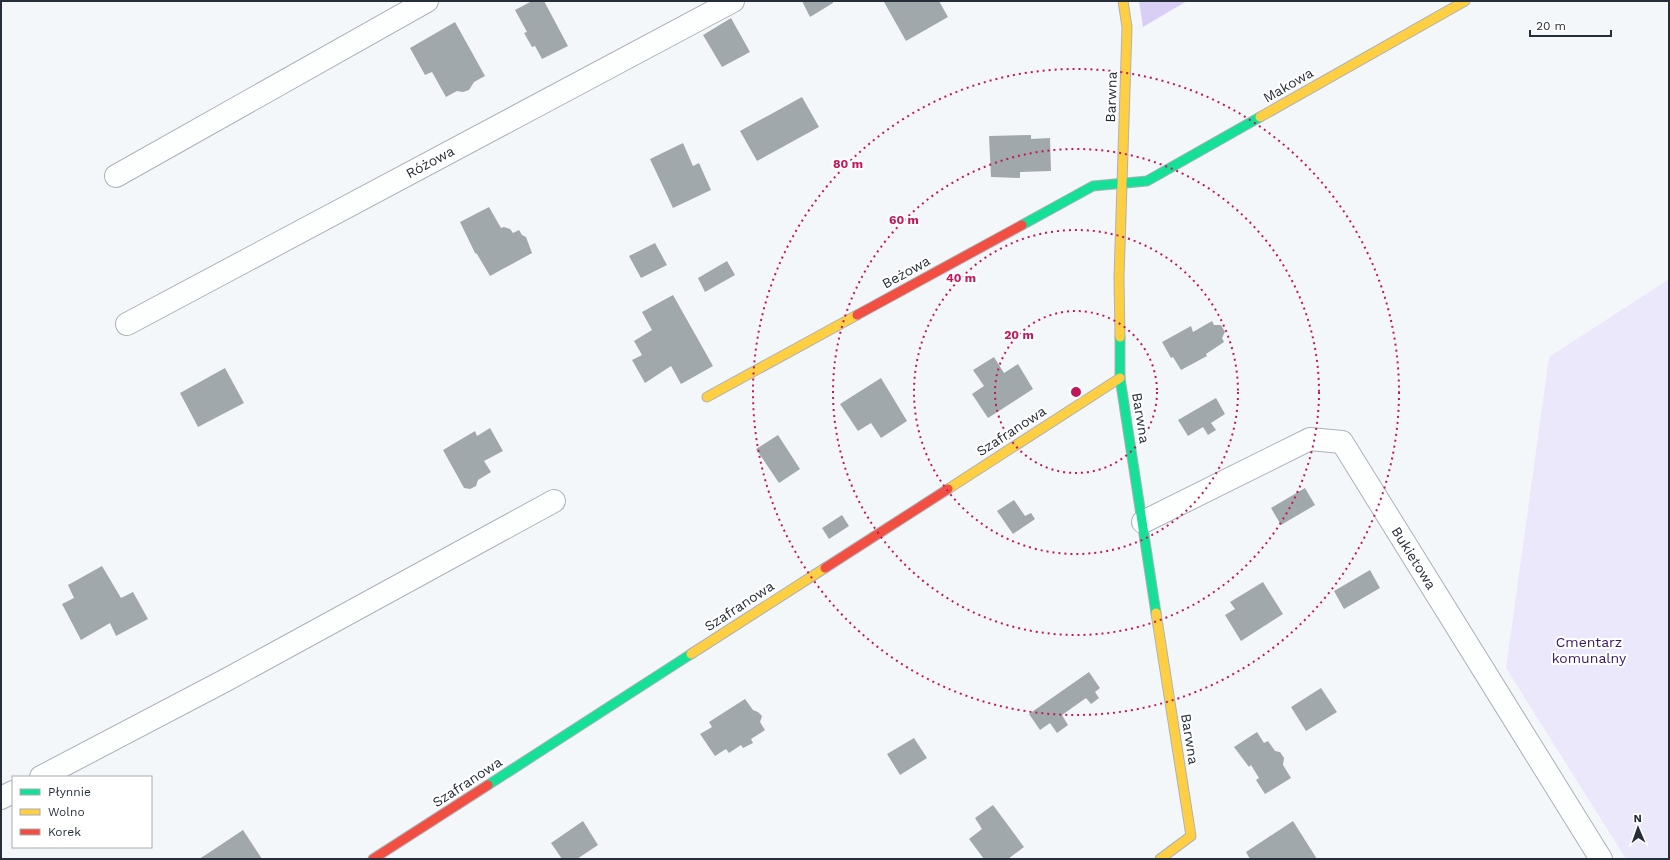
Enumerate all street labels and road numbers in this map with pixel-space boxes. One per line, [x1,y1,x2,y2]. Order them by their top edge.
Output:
street label: Makowa [1260,64,1316,106]
street label: Barwna [1102,71,1120,123]
street label: Różowa [403,143,457,181]
street label: Beżowa [879,252,933,292]
street label: Barwna [1129,392,1153,445]
street label: Szafranowa [973,403,1049,459]
street label: Bukietowa [1388,524,1440,592]
street label: Szafranowa [701,578,777,634]
street label: Barwna [1178,713,1202,766]
street label: Szafranowa [429,754,505,810]

